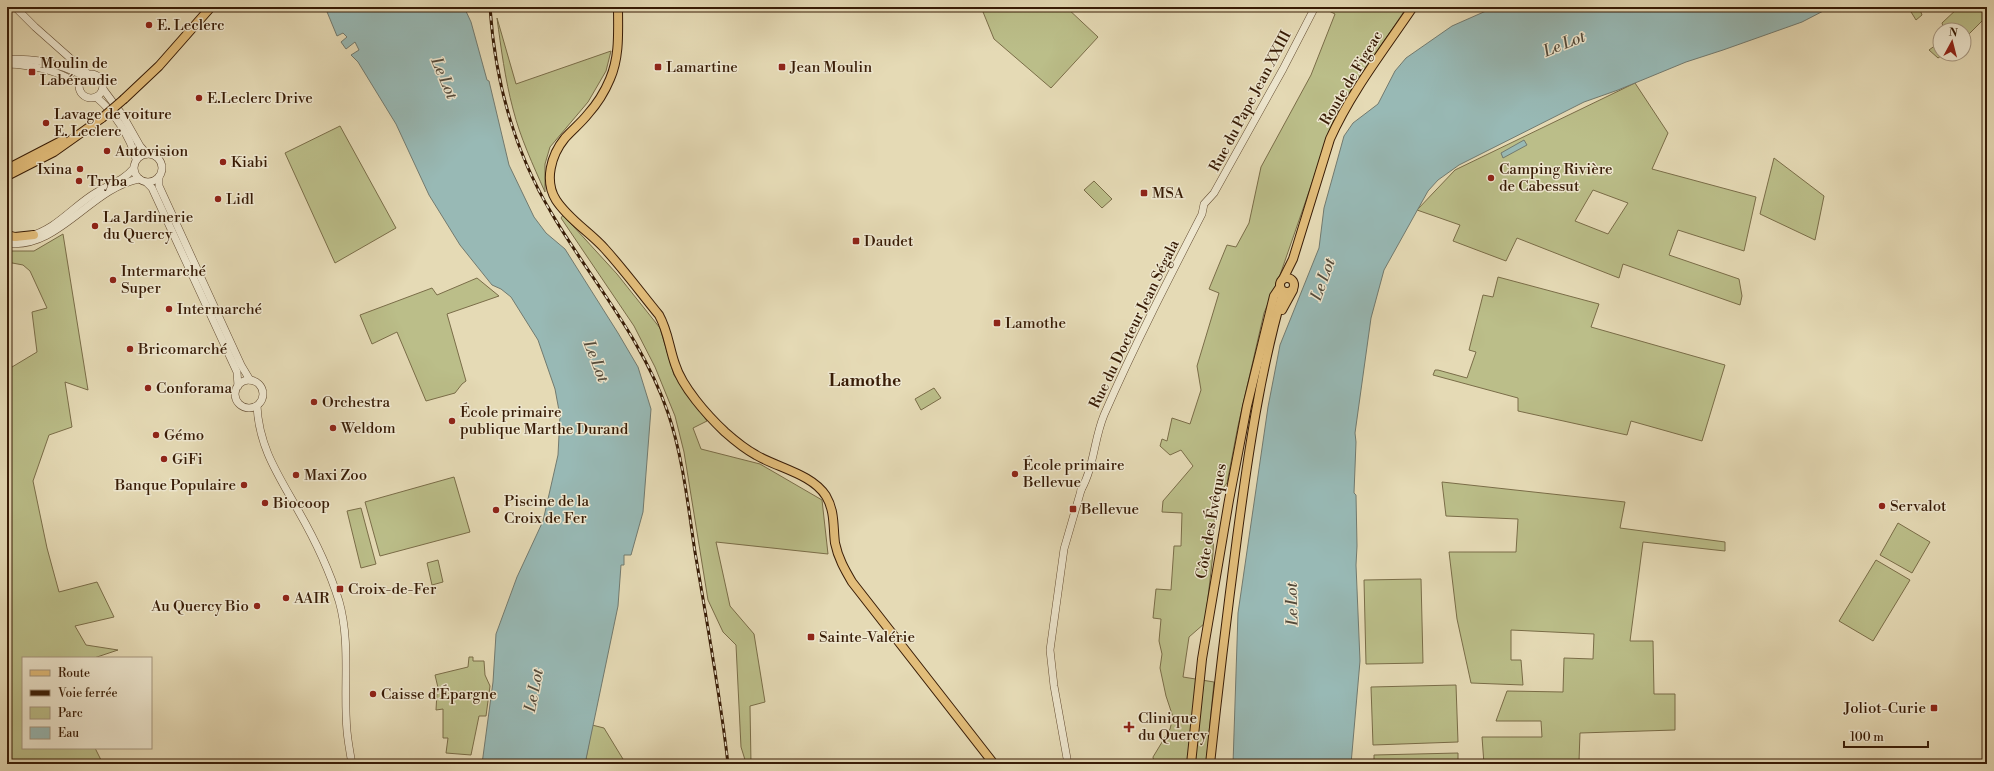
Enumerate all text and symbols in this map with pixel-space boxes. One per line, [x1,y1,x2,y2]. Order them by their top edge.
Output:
place label: E. Leclerc [157,16,225,35]
marker: E. Leclerc [144,20,154,30]
north arrow [1932,22,1972,62]
water label: Le Lot [1540,26,1589,62]
text: N [1948,26,1959,41]
street label: Rue du Pape Jean XXIII [1205,27,1296,175]
street label: Route de Figeac [1316,27,1387,129]
place label: Moulin de Labéraudie [40,54,117,90]
water label: Le Lot [426,54,462,103]
place label: Lamartine [666,58,738,77]
place label: Jean Moulin [789,58,872,77]
marker: Lamartine [653,62,663,72]
marker: Jean Moulin [777,62,787,72]
marker: Moulin de Labéraudie [27,67,37,77]
place label: E.Leclerc Drive [207,89,313,108]
marker: E.Leclerc Drive [194,93,204,103]
place label: Lavage de voiture E. Leclerc [54,105,172,141]
marker: Lavage de voiture E. Leclerc [41,118,51,128]
place label: Autovision [114,142,188,161]
marker: Autovision [102,146,112,156]
place label: Kiabi [231,153,268,172]
marker: Kiabi [218,157,228,167]
place label: Ixina [37,160,72,179]
place label: Camping Rivière de Cabessut [1499,160,1613,196]
marker: Ixina [75,164,85,174]
place label: Tryba [87,172,128,191]
marker: Camping Rivière de Cabessut [1486,173,1496,183]
marker: Tryba [74,176,84,186]
place label: MSA [1152,184,1185,203]
marker: MSA [1139,188,1149,198]
place label: Lidl [226,190,254,209]
marker: Lidl [213,194,223,204]
place label: La Jardinerie du Quercy [103,208,193,244]
marker: La Jardinerie du Quercy [90,221,100,231]
place label: Daudet [864,232,914,251]
marker: Daudet [851,236,861,246]
street label: Rue du Docteur Jean Ségala [1085,236,1184,412]
water label: Le Lot [1306,255,1340,304]
place label: Intermarché Super [121,262,206,298]
marker: Intermarché Super [108,275,118,285]
place label: Intermarché [177,300,262,319]
marker: Intermarché [164,304,174,314]
place label: Lamothe [1005,314,1066,333]
marker: Lamothe [992,318,1002,328]
water label: Le Lot [579,337,613,386]
place label: Bricomarché [137,340,227,359]
marker: Bricomarché [125,344,135,354]
district label: Lamothe [829,370,901,392]
place label: Conforama [156,379,232,398]
marker: Conforama [143,383,153,393]
place label: Orchestra [322,393,390,412]
marker: Orchestra [309,397,319,407]
place label: École primaire publique Marthe Durand [460,402,629,439]
marker: École primaire publique Marthe Durand [447,416,457,426]
place label: Weldom [340,419,396,438]
marker: Weldom [328,423,338,433]
place label: Gémo [164,426,204,445]
marker: Gémo [151,430,161,440]
place label: GiFi [172,450,203,469]
marker: GiFi [159,454,169,464]
place label: École primaire Bellevue [1022,455,1125,492]
street label: Côte des Évêques [1191,462,1231,580]
place label: Maxi Zoo [304,466,367,485]
marker: École primaire Bellevue [1010,469,1020,479]
marker: Maxi Zoo [291,470,301,480]
place label: Banque Populaire [114,476,236,495]
marker: Banque Populaire [239,480,249,490]
place label: Piscine de la Croix de Fer [504,492,590,528]
place label: Biocoop [272,494,330,513]
place label: Servalot [1890,497,1947,516]
marker: Biocoop [260,498,270,508]
place label: Bellevue [1080,500,1139,519]
marker: Servalot [1877,501,1887,511]
marker: Bellevue [1068,504,1078,514]
marker: Piscine de la Croix de Fer [491,505,501,515]
place label: Croix-de-Fer [348,580,437,599]
water label: Le Lot [1282,581,1302,627]
marker: Croix-de-Fer [335,584,345,594]
place label: AAIR [293,589,330,608]
marker: AAIR [281,593,291,603]
place label: Au Quercy Bio [150,597,249,616]
marker: Au Quercy Bio [252,601,262,611]
place label: Sainte-Valérie [819,628,915,647]
marker: Sainte-Valérie [806,632,816,642]
legend [22,657,152,749]
text: Route [58,666,90,681]
water label: Le Lot [520,666,548,714]
place label: Caisse d'Épargne [381,684,497,704]
text: Voie ferrée [57,686,118,701]
marker: Caisse d'Épargne [368,689,378,699]
place label: Joliot-Curie [1843,699,1926,718]
marker: Joliot-Curie [1929,703,1939,713]
text: Parc [58,706,83,721]
place label: Clinique du Quercy [1138,709,1208,745]
marker: Clinique du Quercy [1123,721,1135,733]
scale bar [1844,723,1928,749]
text: Eau [58,726,79,741]
text: 100 m [1850,730,1884,745]

